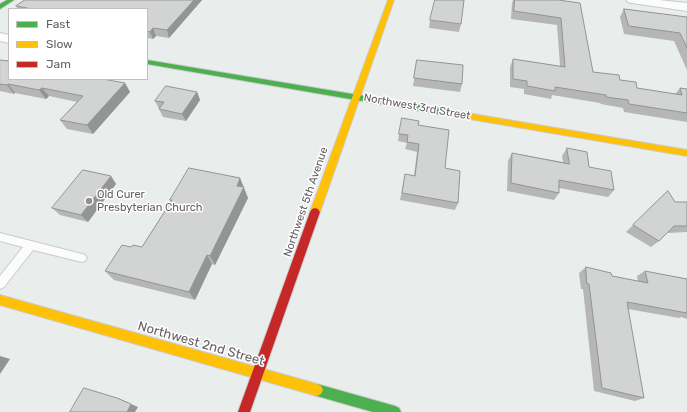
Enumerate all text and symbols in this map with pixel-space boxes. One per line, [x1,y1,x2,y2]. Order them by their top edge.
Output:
legend [8,8,148,80]
text: Fast [46,17,70,31]
text: Slow [46,37,73,51]
text: Jam [46,57,71,71]
street label: Northwest 3rd Street [363,91,471,123]
street label: Northwest 5th Avenue [281,145,331,259]
place label: Old Curer Presbyterian Church [97,188,203,214]
marker: Old Curer Presbyterian Church [84,196,94,206]
street label: Northwest 2nd Street [136,318,266,370]

